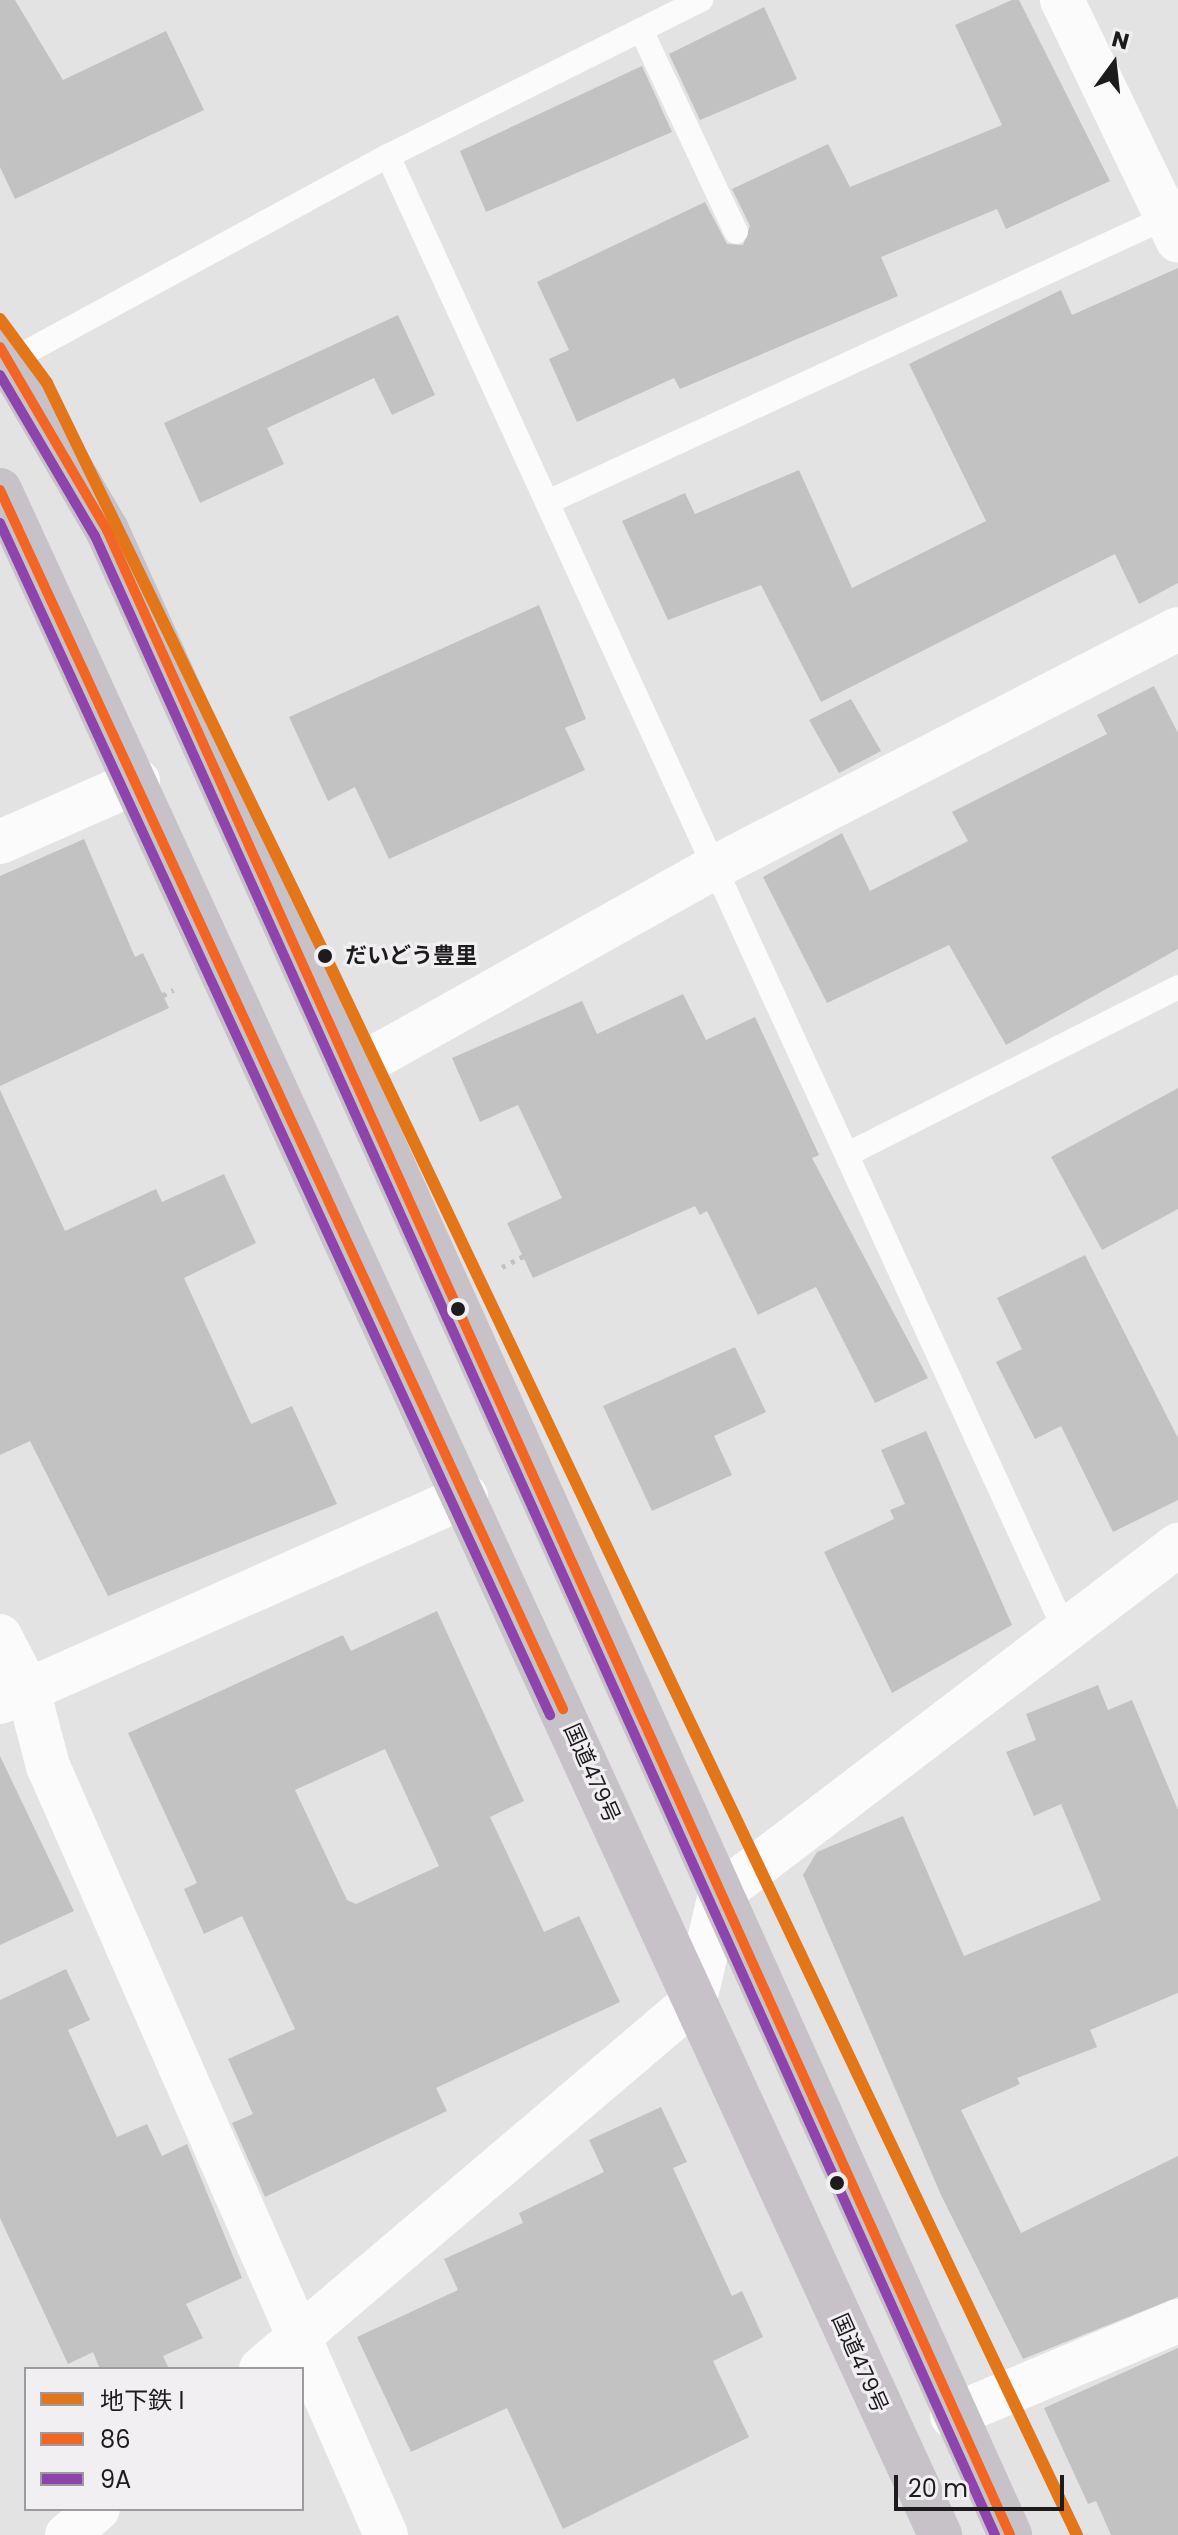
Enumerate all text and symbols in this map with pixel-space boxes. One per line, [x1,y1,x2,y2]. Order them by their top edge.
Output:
text: N [1108,23,1132,57]
north arrow [1074,24,1154,104]
marker: だいどう豊里 [312,943,338,969]
place label: だいどう豊里 [345,943,477,969]
unlabelled marker [450,1301,466,1317]
street label: 国道479号 [558,1719,626,1827]
unlabelled marker [829,2175,845,2191]
street label: 国道479号 [826,2309,894,2417]
legend [24,2367,304,2511]
text: 地下鉄 I [100,2384,184,2417]
text: 86 [100,2423,130,2456]
scale bar [898,2459,1068,2509]
text: 9A [100,2463,131,2496]
text: 20 m [908,2472,968,2505]

